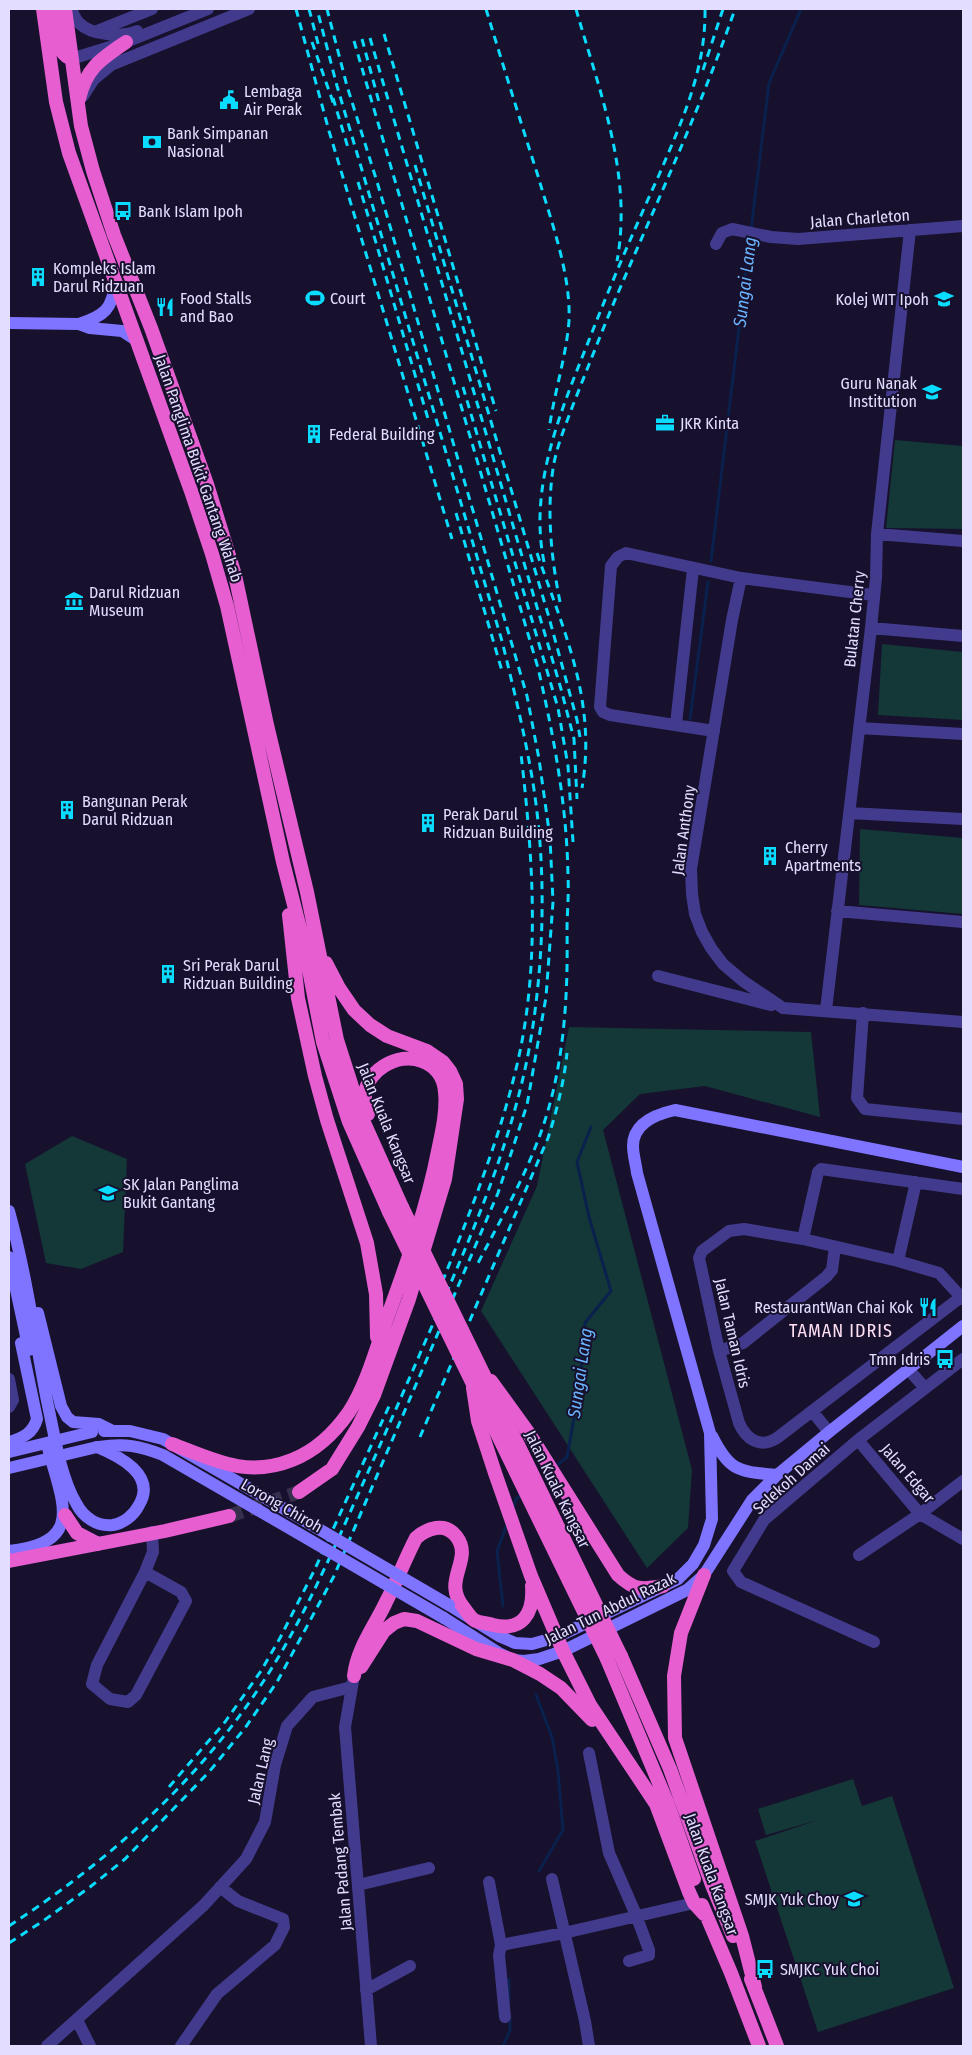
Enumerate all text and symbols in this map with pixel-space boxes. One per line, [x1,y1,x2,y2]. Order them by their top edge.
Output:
place label: Lembaga Air Perak [244,82,303,119]
public building icon: Lembaga Air Perak [218,89,240,111]
place label: Bank Simpanan Nasional [167,124,268,161]
bank icon: Bank Simpanan Nasional [141,131,163,153]
bus stop icon: Bank Islam Ipoh [112,200,134,222]
place label: Bank Islam Ipoh [138,202,243,221]
street label: Jalan Charleton [810,206,911,231]
water label: Sungai Lang [728,236,761,329]
place label: Kompleks Islam Darul Ridzuan [53,259,156,296]
building icon: Kompleks Islam Darul Ridzuan [27,266,49,288]
sports icon: Court [304,287,326,309]
school or university icon: Kolej WIT Ipoh [933,288,955,310]
place label: Food Stalls and Bao [180,289,252,326]
place label: Court [330,289,366,308]
place label: Kolej WIT Ipoh [836,290,929,309]
restaurant icon: Food Stalls and Bao [154,296,176,318]
street label: Jalan Panglima Bukit Gantang Wahab [151,352,247,585]
place label: Guru Nanak Institution [840,374,918,411]
school or university icon: Guru Nanak Institution [921,381,943,403]
office icon: JKR Kinta [654,412,676,434]
place label: JKR Kinta [680,414,739,433]
building icon: Federal Building [303,423,325,445]
place label: Federal Building [329,425,435,444]
street label: Bulatan Cherry [840,569,869,668]
place label: Darul Ridzuan Museum [89,583,180,620]
museum icon: Darul Ridzuan Museum [63,590,85,612]
street label: Jalan Anthony [668,783,699,876]
place label: Bangunan Perak Darul Ridzuan [82,792,188,829]
building icon: Bangunan Perak Darul Ridzuan [56,799,78,821]
place label: Perak Darul Ridzuan Building [443,805,553,842]
building icon: Perak Darul Ridzuan Building [417,812,439,834]
place label: Cherry Apartments [785,838,861,875]
building icon: Cherry Apartments [759,845,781,867]
place label: Sri Perak Darul Ridzuan Building [183,956,293,993]
building icon: Sri Perak Darul Ridzuan Building [157,963,179,985]
street label: Jalan Kuala Kangsar [354,1060,420,1187]
place label: SK Jalan Panglima Bukit Gantang [123,1175,239,1212]
school or university icon: SK Jalan Panglima Bukit Gantang [97,1182,119,1204]
street label: Jalan Taman Idris [711,1276,754,1390]
restaurant icon: RestaurantWan Chai Kok [917,1296,939,1318]
place label: RestaurantWan Chai Kok [754,1298,914,1317]
district label: TAMAN IDRIS [789,1320,893,1342]
water label: Sungai Lang [563,1327,597,1420]
bus stop icon: Tmn Idris [934,1348,956,1370]
place label: Tmn Idris [869,1350,930,1369]
street label: Jalan Kuala Kangsar [521,1427,594,1552]
street label: Selekoh Damai [749,1439,834,1518]
street label: Jalan Edgar [877,1440,939,1507]
street label: Lorong Chiroh [238,1474,326,1536]
street label: Jalan Tun Abdul Razak [542,1568,679,1648]
street label: Jalan Lang [244,1736,277,1806]
street label: Jalan Padang Tembak [325,1792,356,1932]
street label: Jalan Kuala Kangsar [681,1811,743,1938]
school or university icon: SMJK Yuk Choy [843,1888,865,1910]
place label: SMJK Yuk Choy [745,1890,840,1909]
bus stop icon: SMJKC Yuk Choi [754,1958,776,1980]
place label: SMJKC Yuk Choi [780,1960,879,1979]

